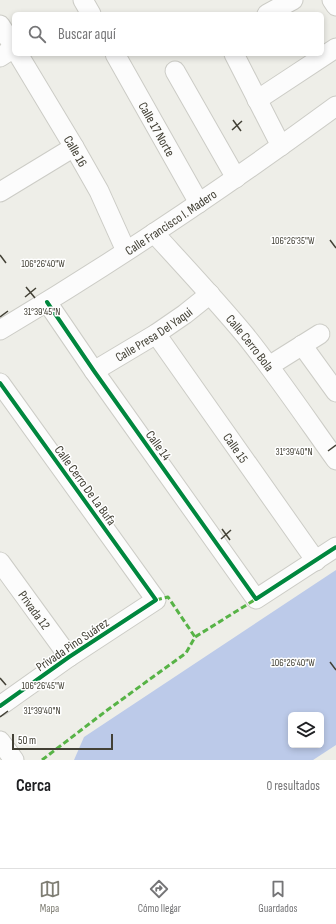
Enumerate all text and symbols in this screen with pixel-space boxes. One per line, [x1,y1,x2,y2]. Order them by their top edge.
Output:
search box [12,12,324,56]
icon: search [26,23,48,45]
text: Buscar aquí [58,25,116,44]
street label: Calle 17 Norte [135,99,178,160]
street label: Calle 16 [60,133,91,170]
street label: Calle Francisco I. Madero [122,186,220,259]
text: 106°26'35"W [271,235,315,247]
text: 106°26'40"W [21,258,65,270]
street label: Calle Presa Del Yaqui [112,304,196,366]
text: 31°39'45"N [24,306,60,318]
street label: Calle Cerro Bola [222,312,277,375]
street label: Calle 14 [142,427,175,464]
street label: Calle 15 [219,430,251,466]
street label: Calle Cerro De La Bufa [51,443,120,529]
text: 31°39'40"N [275,446,313,458]
street label: Privada 12 [14,588,53,633]
street label: Privada Pino Suárez [33,614,112,675]
text: 106°26'40"W [271,657,315,669]
text: 106°26'45"W [21,680,65,692]
text: 31°39'40"N [23,705,61,717]
map controls [288,712,324,748]
button: layers [288,712,324,748]
scale bar [12,732,113,751]
text: 50 m [18,734,36,747]
text: Cerca [16,776,51,796]
text: 0 resultados [266,778,320,794]
tab: Mapa [39,878,61,915]
tab: Cómo llegar [138,878,181,915]
tab: Guardados [258,878,297,915]

